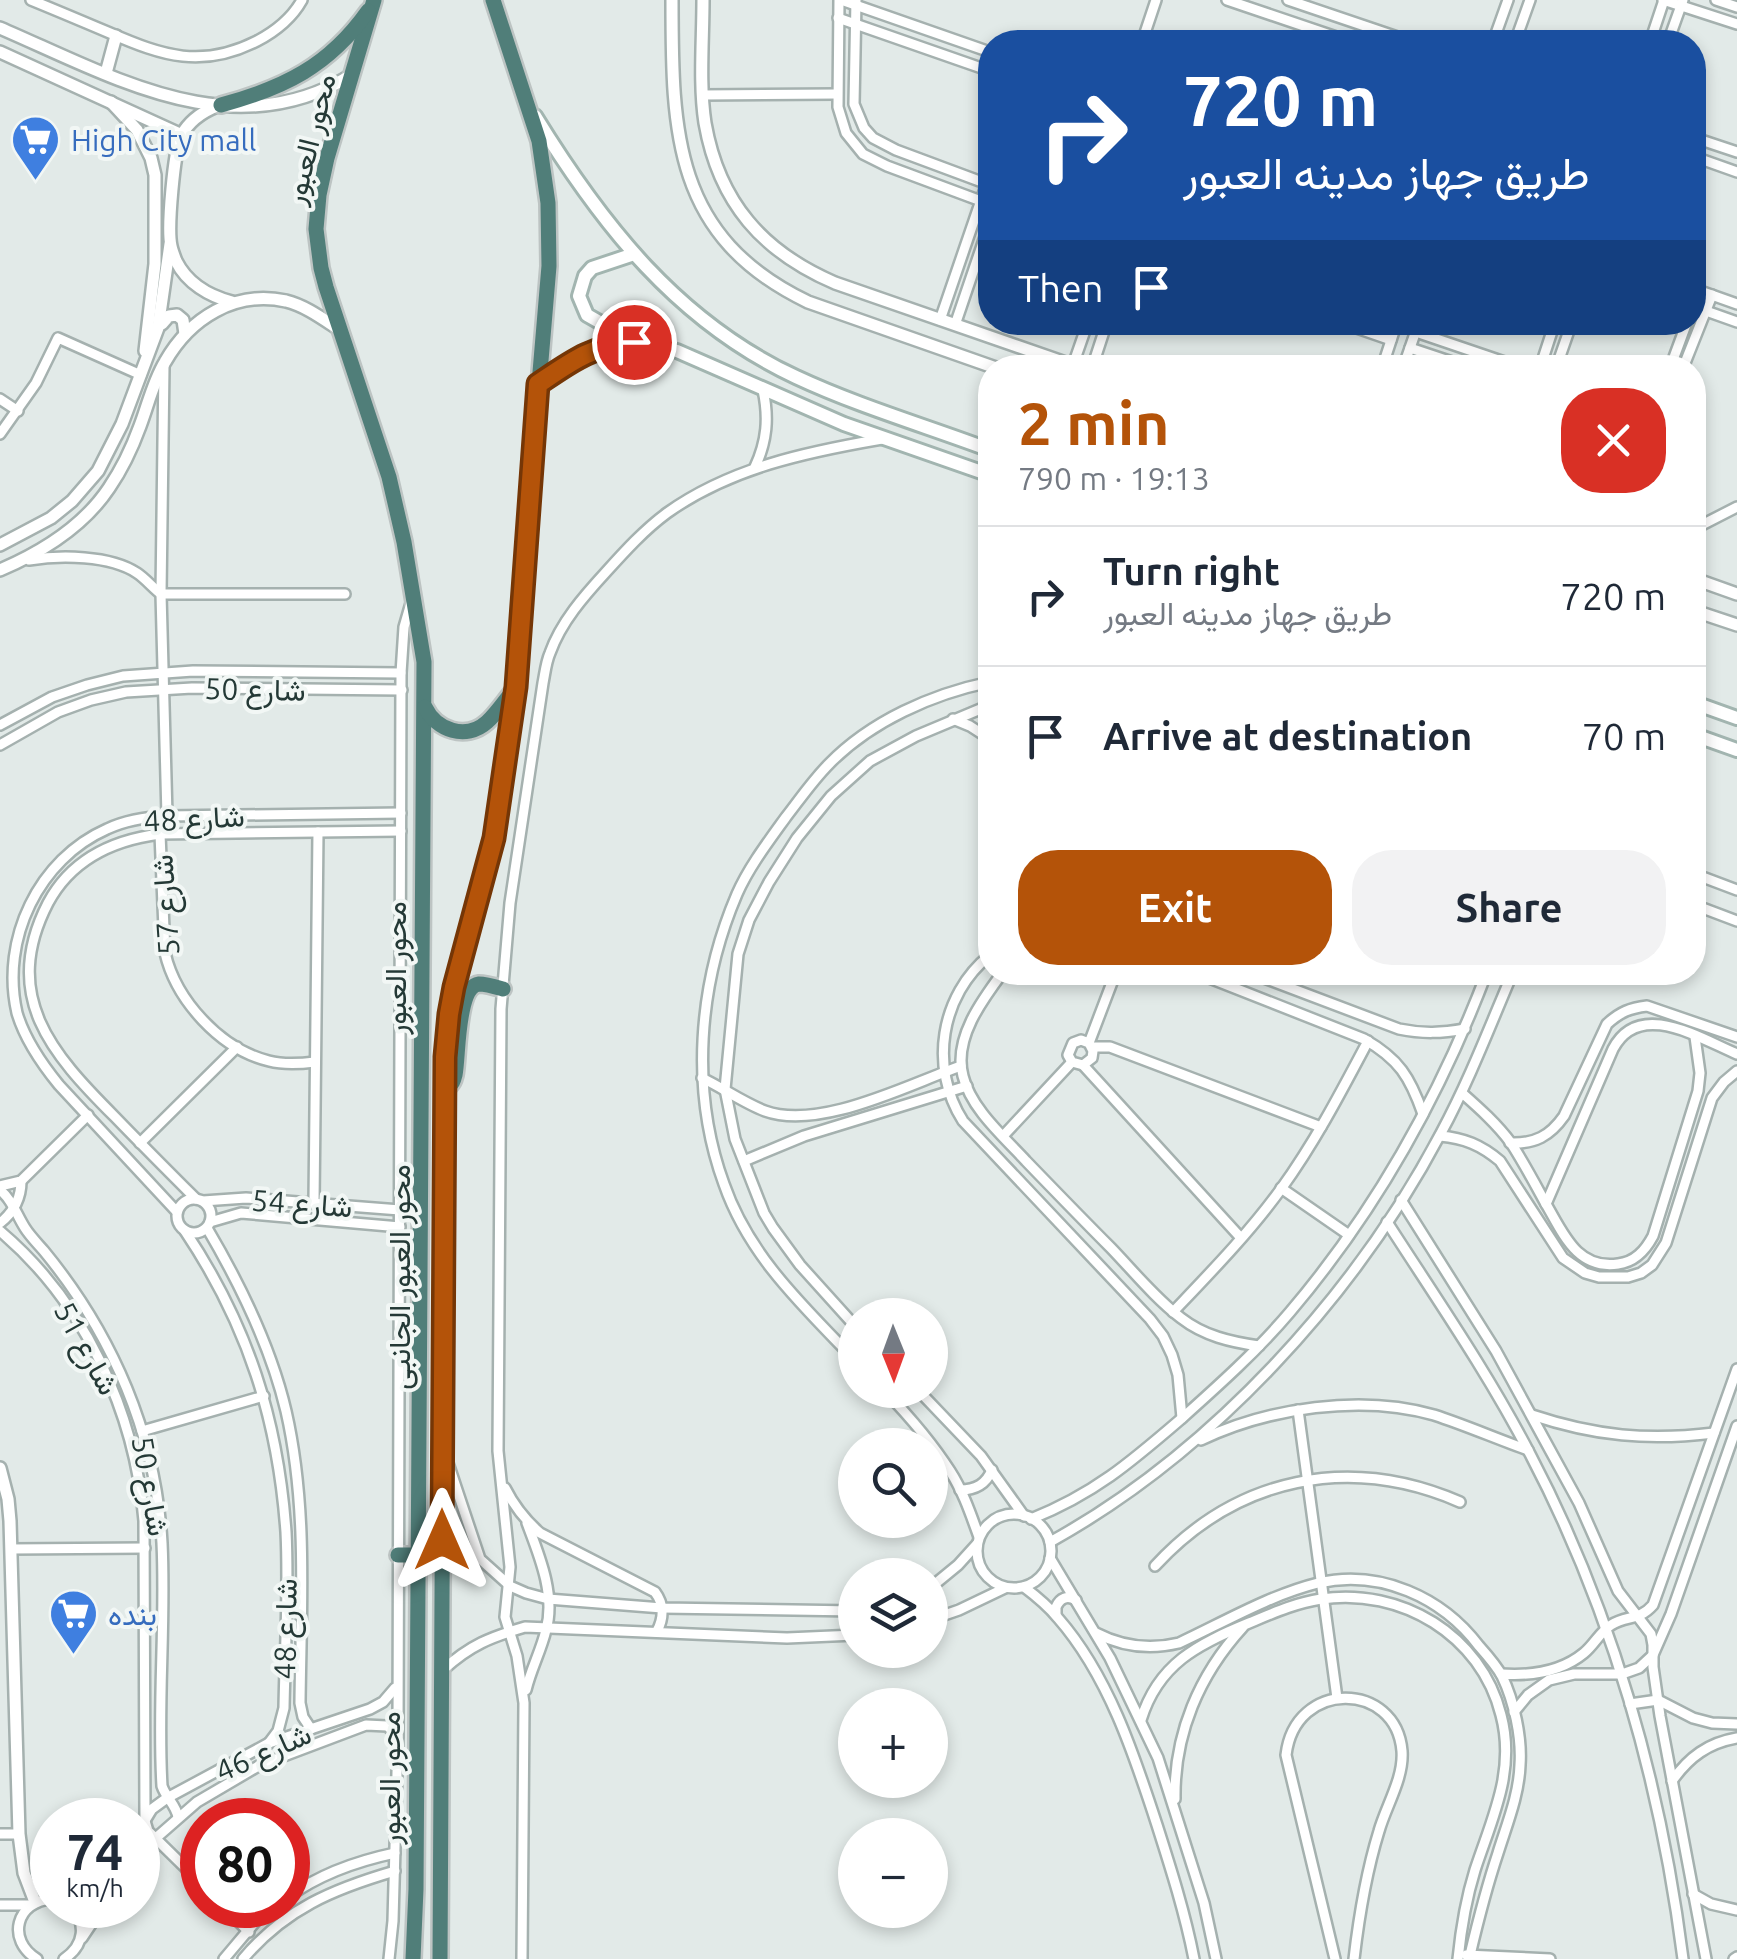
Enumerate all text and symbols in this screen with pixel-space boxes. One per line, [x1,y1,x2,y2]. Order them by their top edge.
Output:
text: 720 m [1183,61,1378,139]
street label: محور العبور [276,70,344,209]
icon: right [1018,70,1148,200]
supermarket icon: High City mall [10,114,62,182]
place label: High City mall [71,123,256,157]
text: طريق جهاز مدينه العبور [1183,147,1590,198]
icon: arrive [1124,260,1179,315]
text: Then [1018,267,1104,309]
pin [592,300,677,385]
icon: arrive [607,315,662,370]
button: close [1561,388,1666,493]
text: 2 min [1018,389,1170,456]
text: 790 m · 19:13 [1018,460,1210,496]
text: Turn right [1103,550,1280,592]
icon: right [1018,569,1073,624]
text: 720 m [1560,575,1666,617]
text: طريق جهاز مدينه العبور [1103,595,1392,631]
street label: شارع 50 [204,671,306,711]
icon: arrive [1018,709,1073,764]
text: Arrive at destination [1103,715,1472,757]
text: 70 m [1582,715,1666,757]
street label: شارع 48 [143,798,246,842]
button: Exit [1018,850,1332,965]
button: Share [1352,850,1666,965]
street label: شارع 57 [145,853,189,957]
street label: محور العبور [378,901,414,1036]
street label: محور العبور الجانبى [382,1164,418,1390]
street label: شارع 54 [250,1183,354,1227]
street label: شارع 51 [44,1296,126,1402]
north arrow [838,1298,948,1408]
map controls [838,1298,948,1928]
button: search [838,1428,948,1538]
street label: شارع 50 [122,1433,177,1539]
position arrow [390,1488,494,1592]
button: layers [838,1558,948,1668]
street label: شارع 48 [267,1578,307,1680]
supermarket icon: بنده [47,1588,99,1656]
place label: بنده [108,1597,157,1632]
button: + [838,1688,948,1798]
street label: محور العبور [372,1711,408,1846]
street label: شارع 46 [210,1716,318,1792]
speed limit sign: 80 [180,1798,310,1928]
button: − [838,1818,948,1928]
text: 74 [67,1823,123,1879]
text: km/h [66,1874,124,1902]

